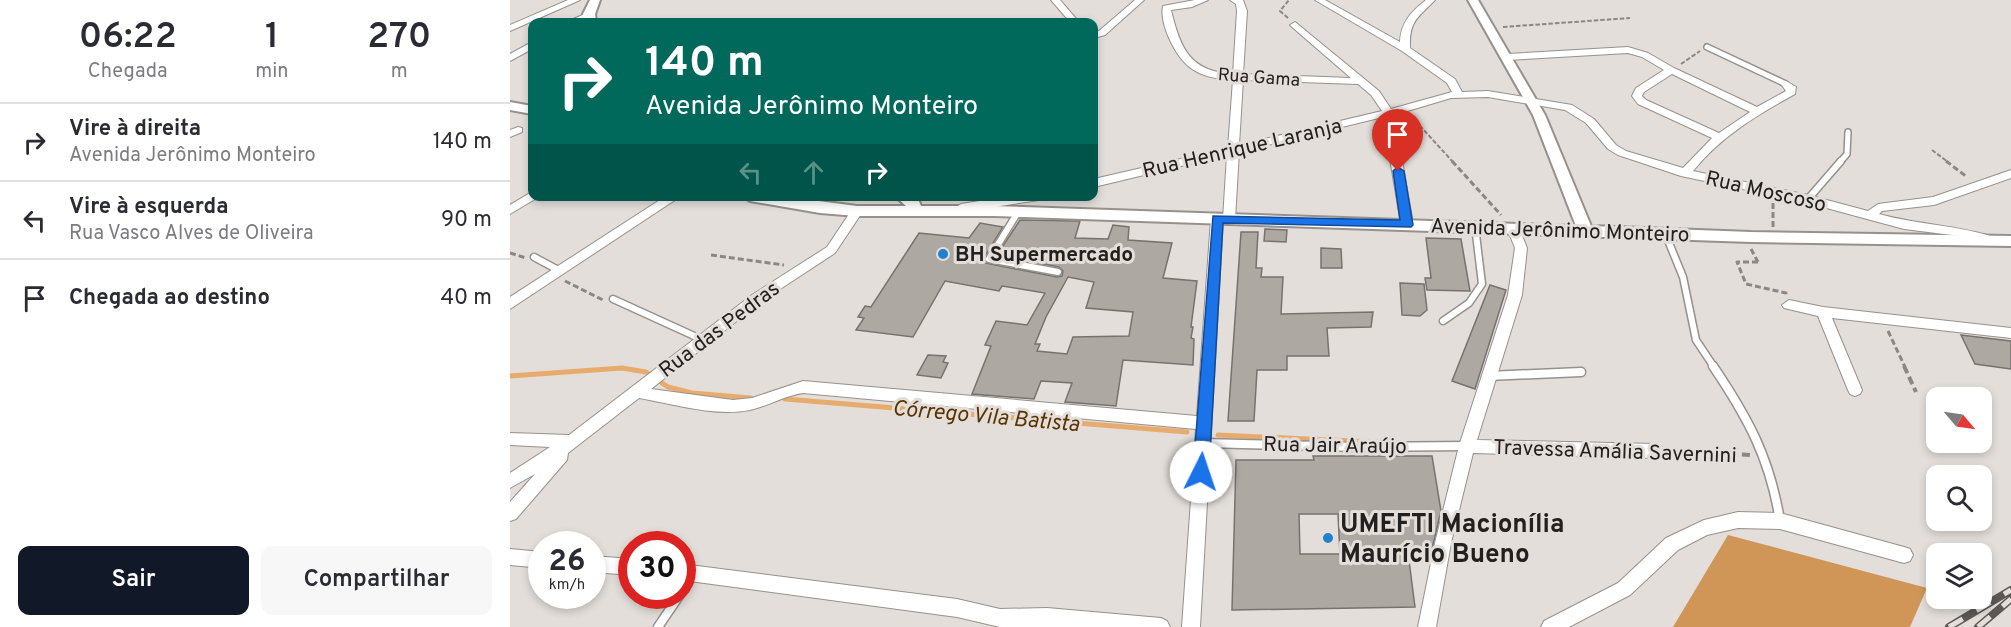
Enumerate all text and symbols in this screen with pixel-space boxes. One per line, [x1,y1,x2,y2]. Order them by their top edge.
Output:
text: 06:22 [79,15,177,61]
text: 1 [265,15,279,61]
text: 270 [367,15,431,61]
text: 140 m [645,38,764,91]
icon: right [546,42,624,120]
text: Chegada [88,59,167,85]
text: min [255,59,289,85]
text: m [391,59,408,85]
street label: Rua Gama [1217,64,1301,93]
text: Avenida Jerônimo Monteiro [645,90,978,124]
pin [1372,109,1423,171]
street label: Rua Henrique Laranja [1140,113,1345,186]
text: Vire à direita [69,116,201,143]
icon: arrive [1381,118,1414,151]
icon: right [18,126,51,159]
text: 140 m [433,129,492,156]
text: Avenida Jerônimo Monteiro [69,143,316,169]
icon: left [734,156,767,189]
icon: ahead [797,156,830,189]
icon: right [860,156,893,189]
street label: Rua Moscoso [1703,165,1829,219]
text: Vire à esquerda [69,194,228,221]
icon: left [18,204,51,237]
text: 90 m [441,207,492,234]
street label: Avenida Jerônimo Monteiro [1430,213,1690,250]
text: Rua Vasco Alves de Oliveira [69,221,313,247]
place label: BH Supermercado [955,242,1133,269]
marker: BH Supermercado [936,247,950,261]
street label: Rua das Pedras [654,276,786,385]
icon: arrive [18,282,51,315]
text: Chegada ao destino [69,285,270,312]
text: 40 m [440,285,492,312]
north arrow [1926,387,1992,453]
map controls [1926,387,1992,609]
water label: Córrego Vila Batista [891,396,1081,439]
street label: Rua Jair Araújo [1263,432,1407,461]
street label: Travessa Amália Savernini [1493,435,1737,470]
position arrow [1169,440,1233,504]
button: search [1926,465,1992,531]
place label: UMEFTI Macionília Maurício Bueno [1340,509,1564,572]
speed limit sign: 30 [618,531,696,609]
marker: UMEFTI Macionília Maurício Bueno [1321,531,1335,545]
button: layers [1926,543,1992,609]
text: 26 [549,544,585,581]
button: Sair [18,546,249,615]
button: Compartilhar [261,546,492,615]
text: km/h [549,576,585,595]

